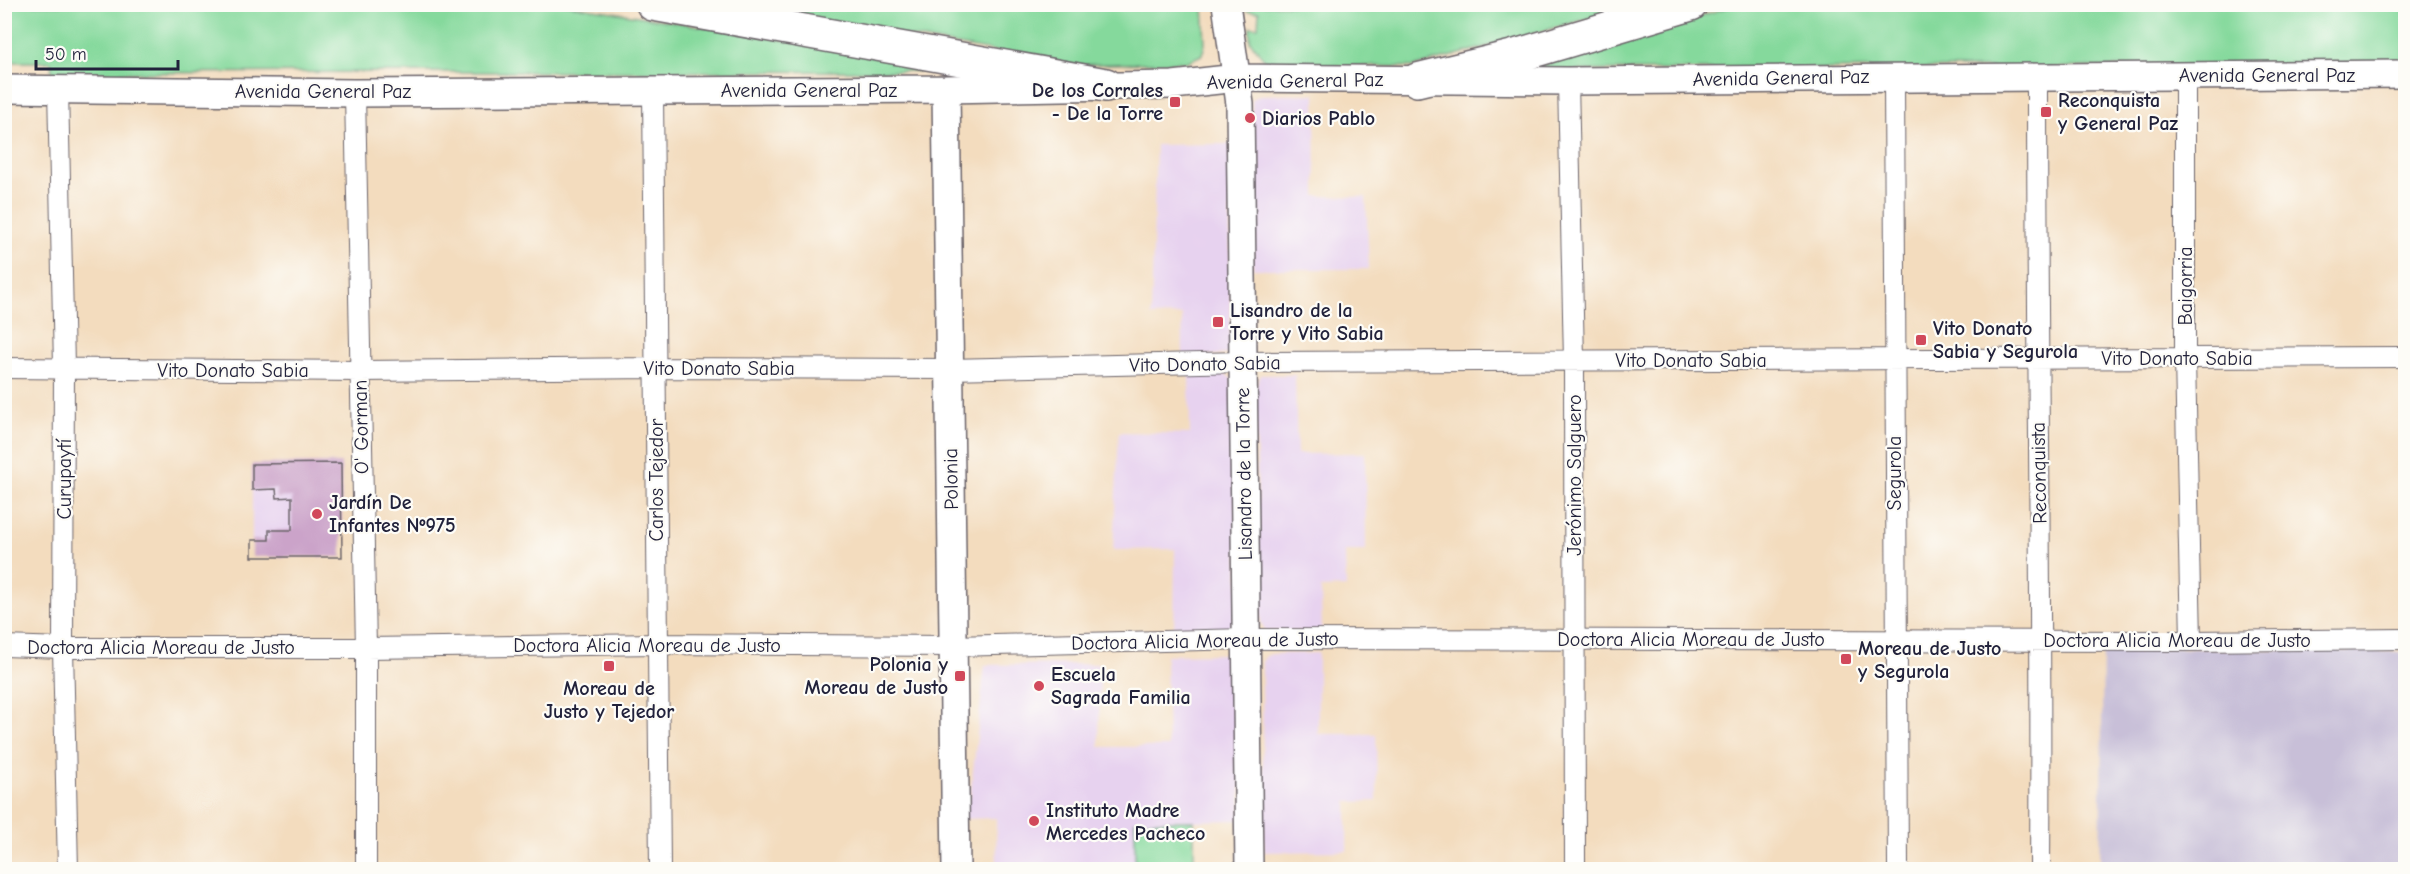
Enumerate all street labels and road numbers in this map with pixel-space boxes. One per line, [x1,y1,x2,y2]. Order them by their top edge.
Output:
street label: Avenida General Paz [2179,64,2356,87]
street label: Avenida General Paz [1693,65,1870,91]
street label: Avenida General Paz [1207,68,1384,94]
street label: Avenida General Paz [721,79,898,102]
street label: Avenida General Paz [235,80,412,103]
street label: Baigorria [2174,246,2197,326]
street label: Vito Donato Sabia [2101,347,2253,370]
street label: Vito Donato Sabia [1615,349,1767,372]
street label: Vito Donato Sabia [1129,351,1281,377]
street label: Vito Donato Sabia [643,357,795,380]
street label: Vito Donato Sabia [157,359,309,382]
street label: O' Gorman [349,380,373,474]
street label: Lisandro de la Torre [1231,387,1257,561]
street label: Jerónimo Salguero [1563,394,1586,556]
street label: Carlos Tejedor [645,418,668,542]
street label: Reconquista [2027,422,2051,524]
street label: Segurola [1883,436,1906,510]
street label: Curupaytí [53,438,76,519]
street label: Polonia [939,448,963,510]
street label: Doctora Alicia Moreau de Justo [1071,627,1339,655]
street label: Doctora Alicia Moreau de Justo [1557,628,1825,651]
street label: Doctora Alicia Moreau de Justo [2043,629,2311,652]
street label: Doctora Alicia Moreau de Justo [513,634,781,657]
street label: Doctora Alicia Moreau de Justo [27,636,295,659]

